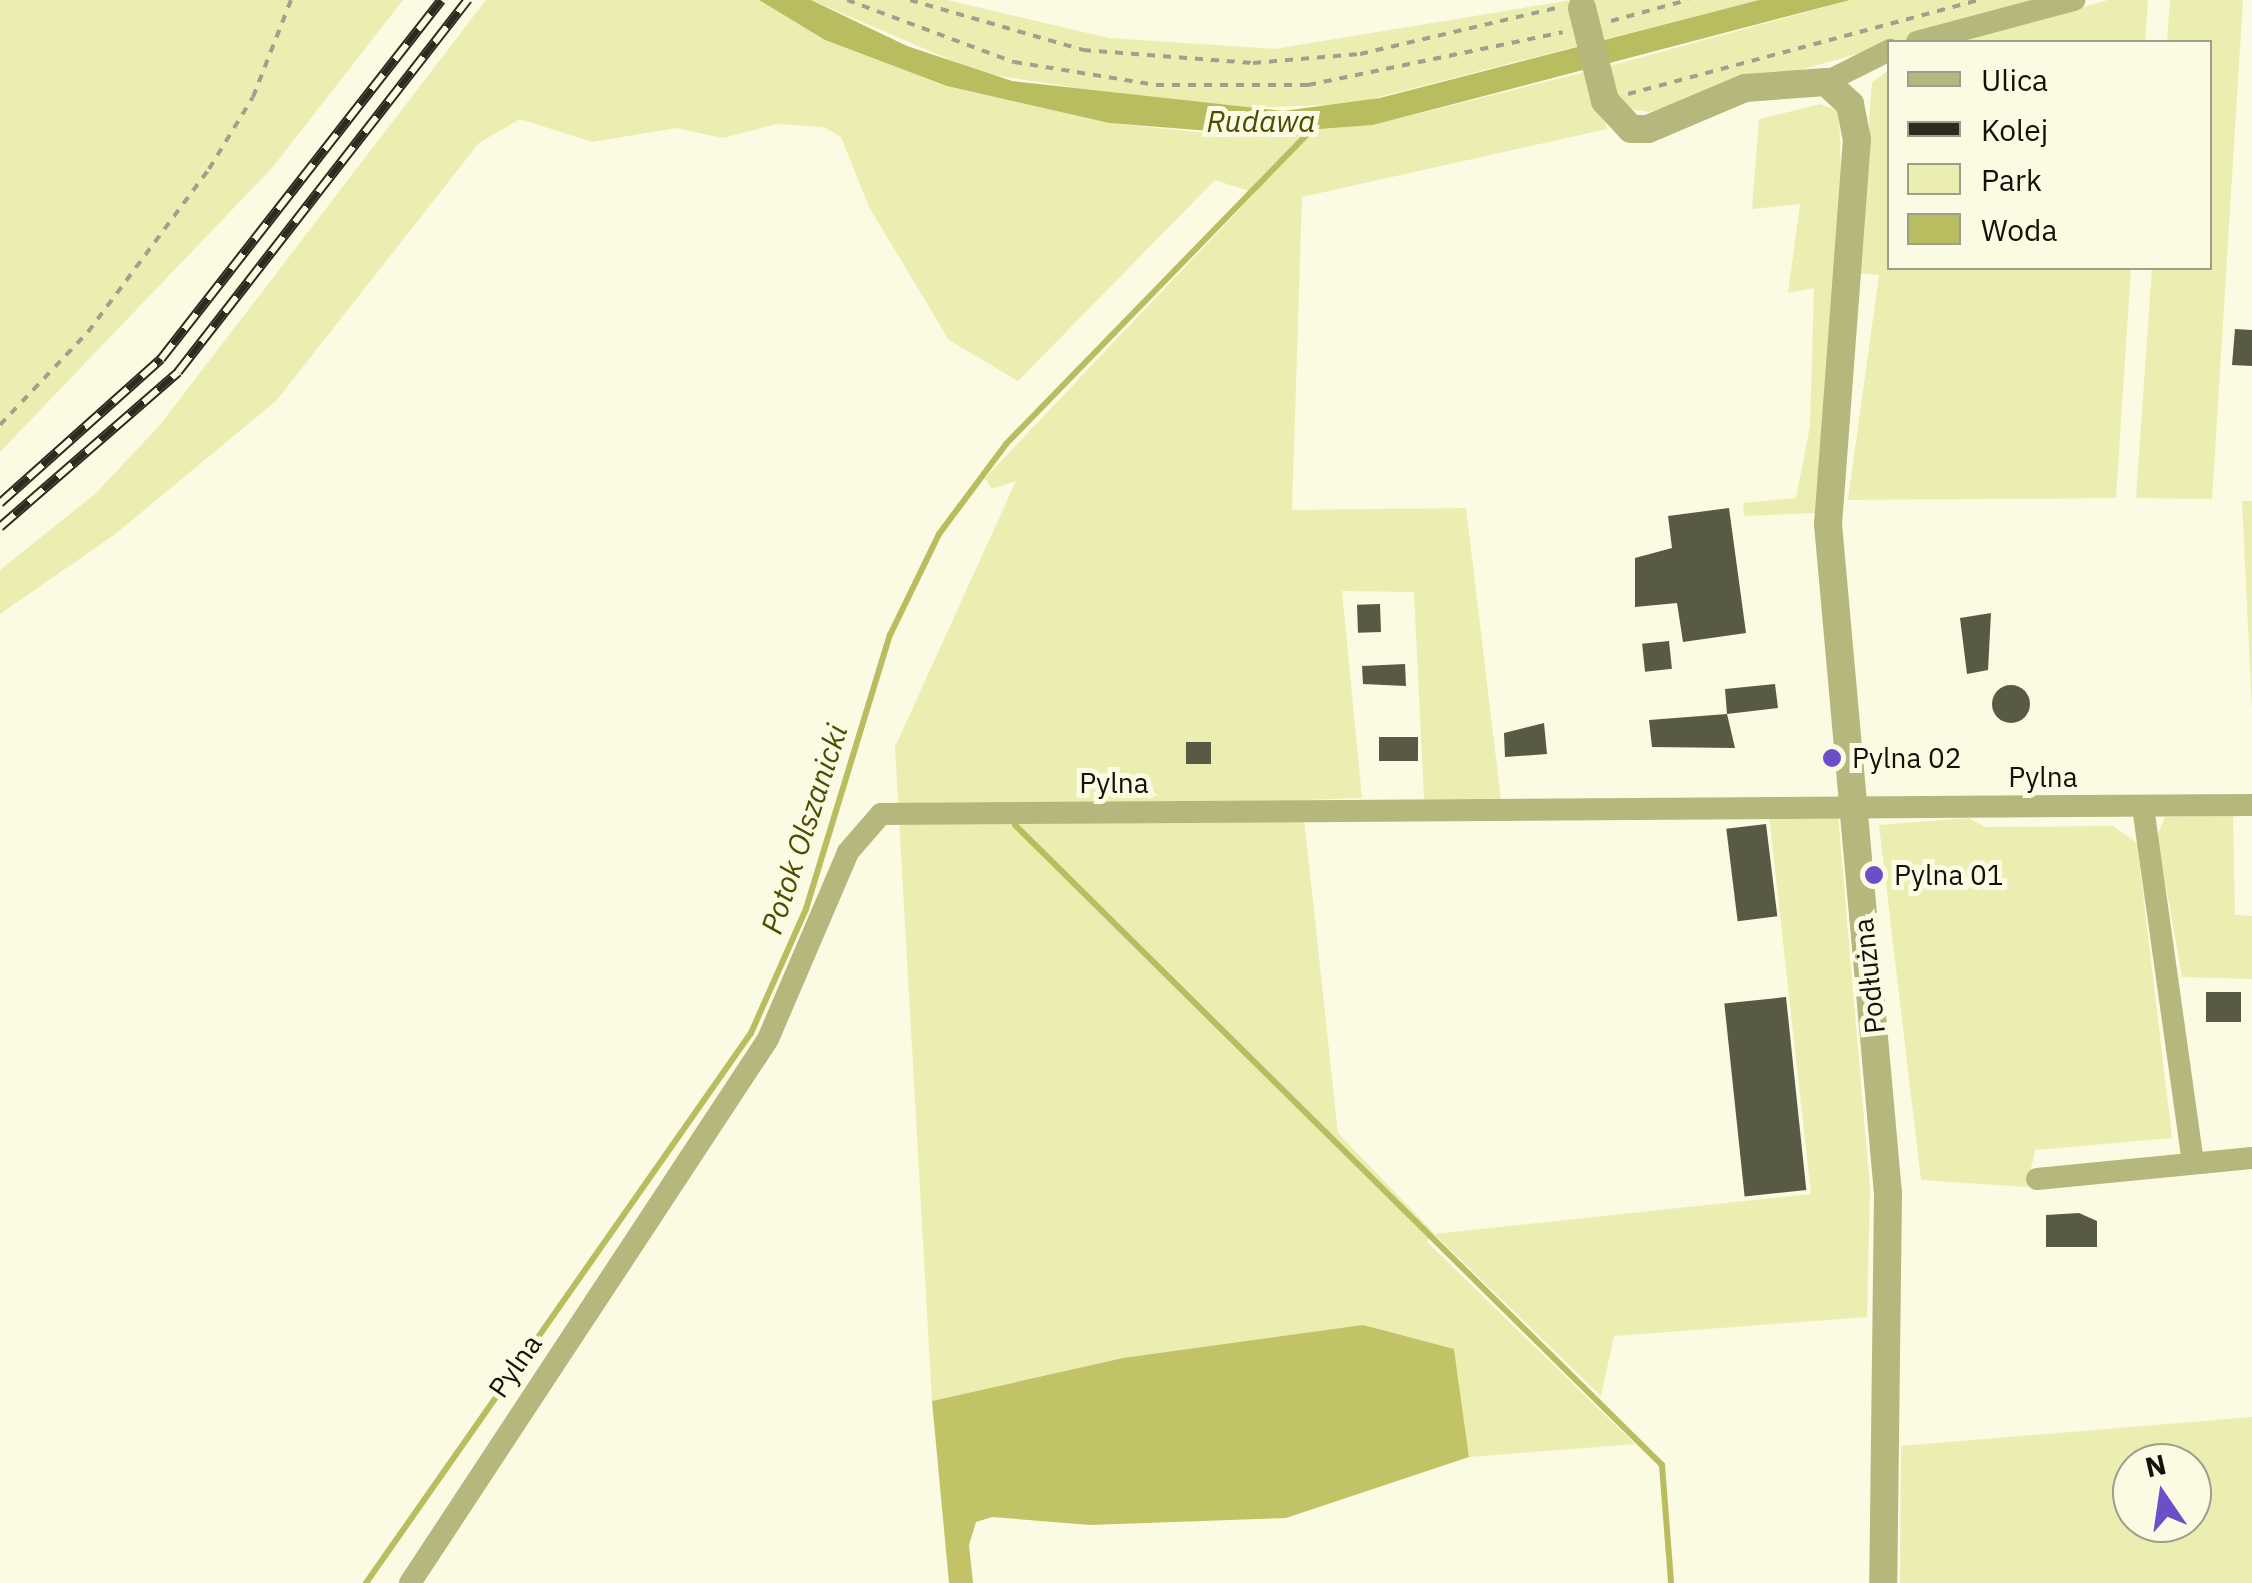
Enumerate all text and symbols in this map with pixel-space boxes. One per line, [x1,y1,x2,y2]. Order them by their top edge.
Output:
legend [1887,40,2212,270]
text: Ulica [1981,60,2048,99]
water label: Rudawa [1206,103,1316,139]
text: Kolej [1981,110,2048,149]
text: Park [1981,160,2042,199]
text: Woda [1981,210,2058,249]
water label: Potok Olszanicki [753,720,855,938]
place label: Pylna 02 [1852,741,1962,775]
marker: Pylna 02 [1821,747,1843,769]
street label: Pylna [2008,760,2078,794]
street label: Pylna [1079,766,1149,800]
place label: Pylna 01 [1894,858,2004,892]
marker: Pylna 01 [1863,864,1885,886]
street label: Podłużna [1846,917,1892,1035]
street label: Pylna [481,1328,549,1404]
north arrow [2112,1443,2212,1543]
text: N [2142,1445,2170,1486]

